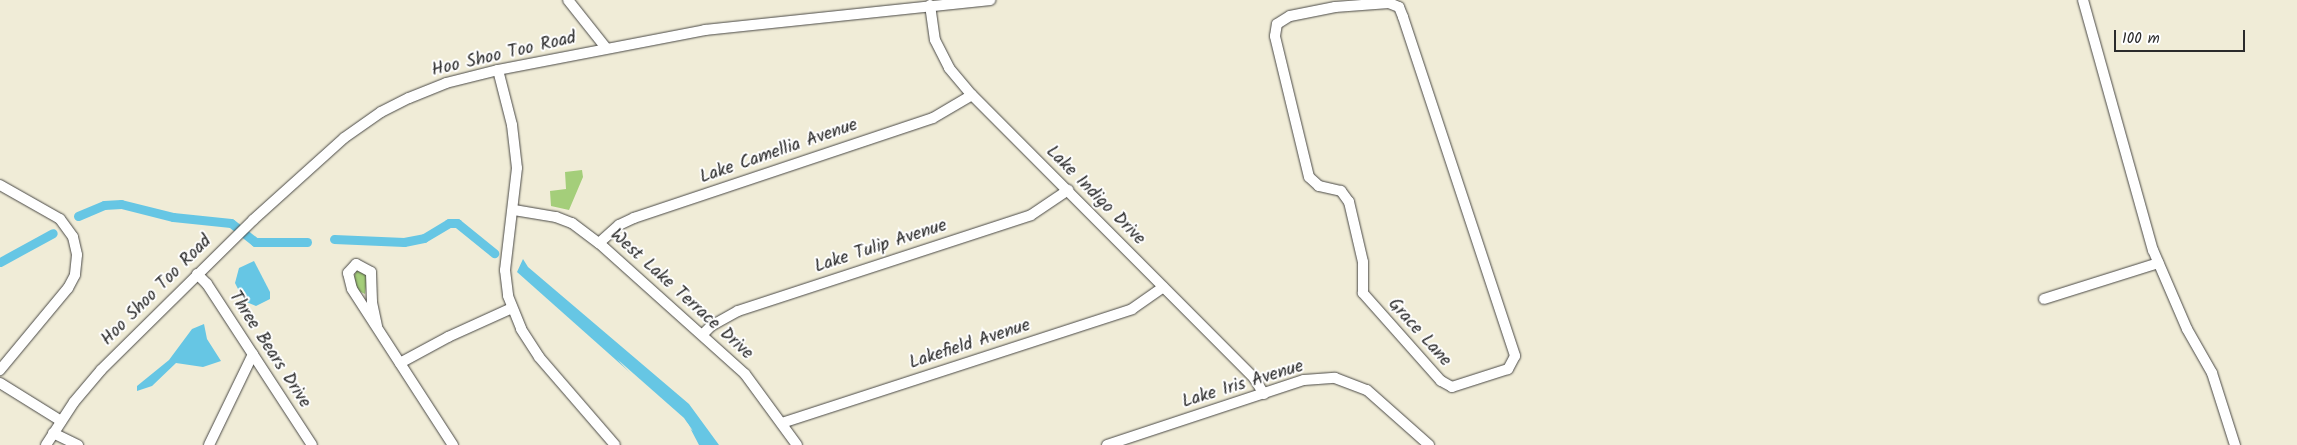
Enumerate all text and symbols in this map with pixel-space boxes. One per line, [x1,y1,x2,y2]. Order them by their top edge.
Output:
scale bar [2117,20,2248,52]
text: 100 m [2122,27,2160,51]
street label: Hoo Shoo Too Road [430,28,578,82]
street label: Lake Camellia Avenue [697,115,861,189]
street label: Lake Indigo Drive [1041,142,1149,250]
street label: Lake Tulip Avenue [812,215,950,279]
street label: West Lake Terrace Drive [605,225,757,365]
street label: Hoo Shoo Too Road [97,231,217,351]
street label: Three Bears Drive [223,287,315,413]
street label: Grace Lane [1383,294,1455,372]
street label: Lakefield Avenue [907,315,1033,375]
street label: Lake Iris Avenue [1180,356,1306,414]

